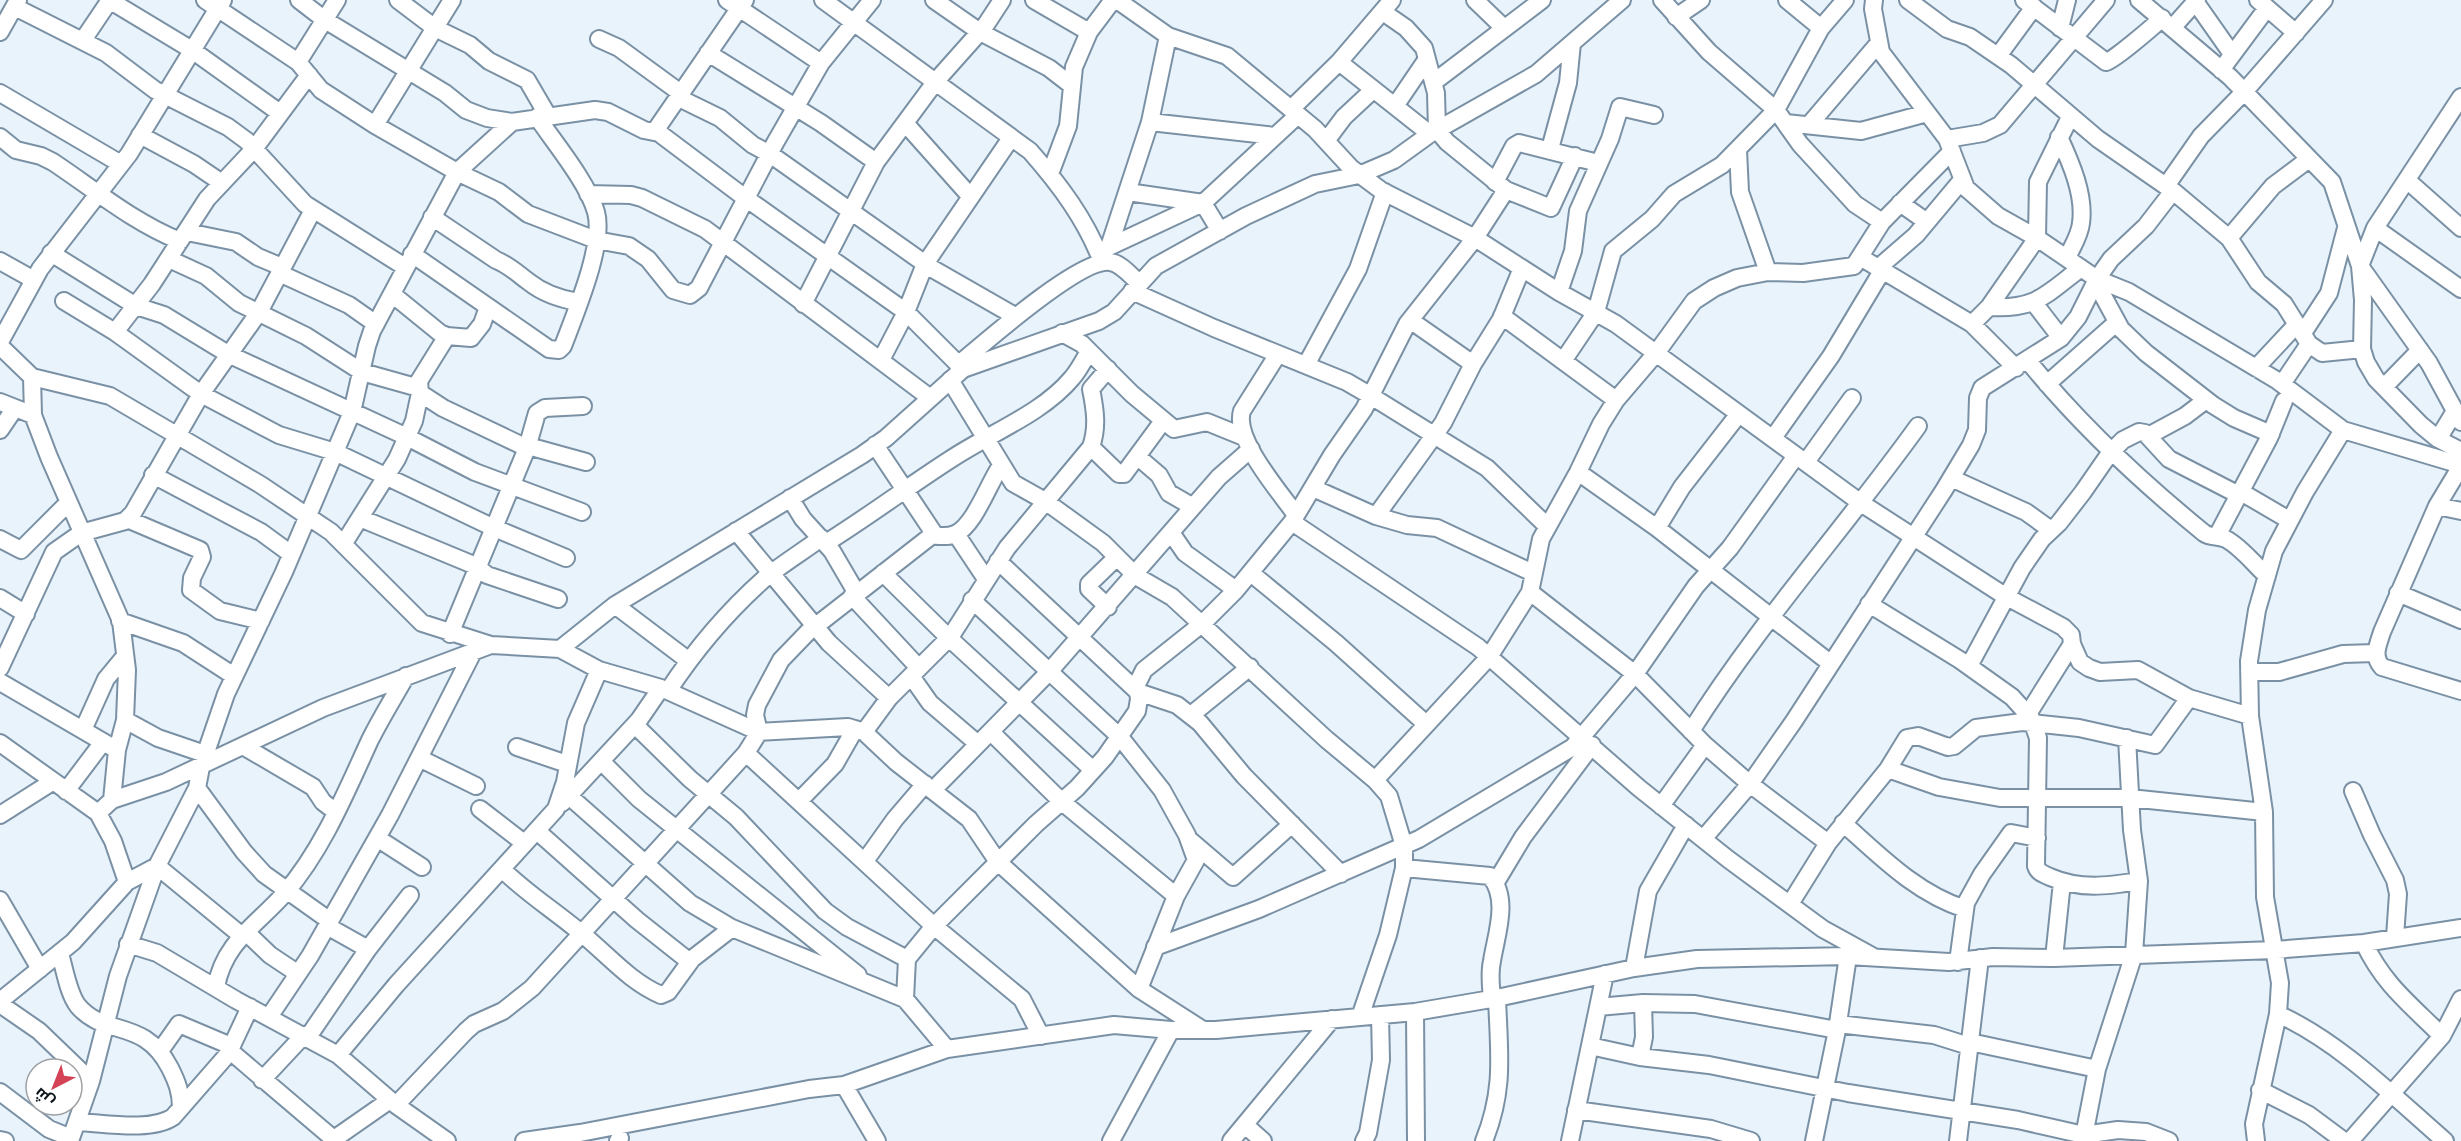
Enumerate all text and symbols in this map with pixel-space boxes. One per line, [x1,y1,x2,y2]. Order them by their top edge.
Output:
north arrow [24,1057,84,1117]
text: ش [30,1082,60,1112]

